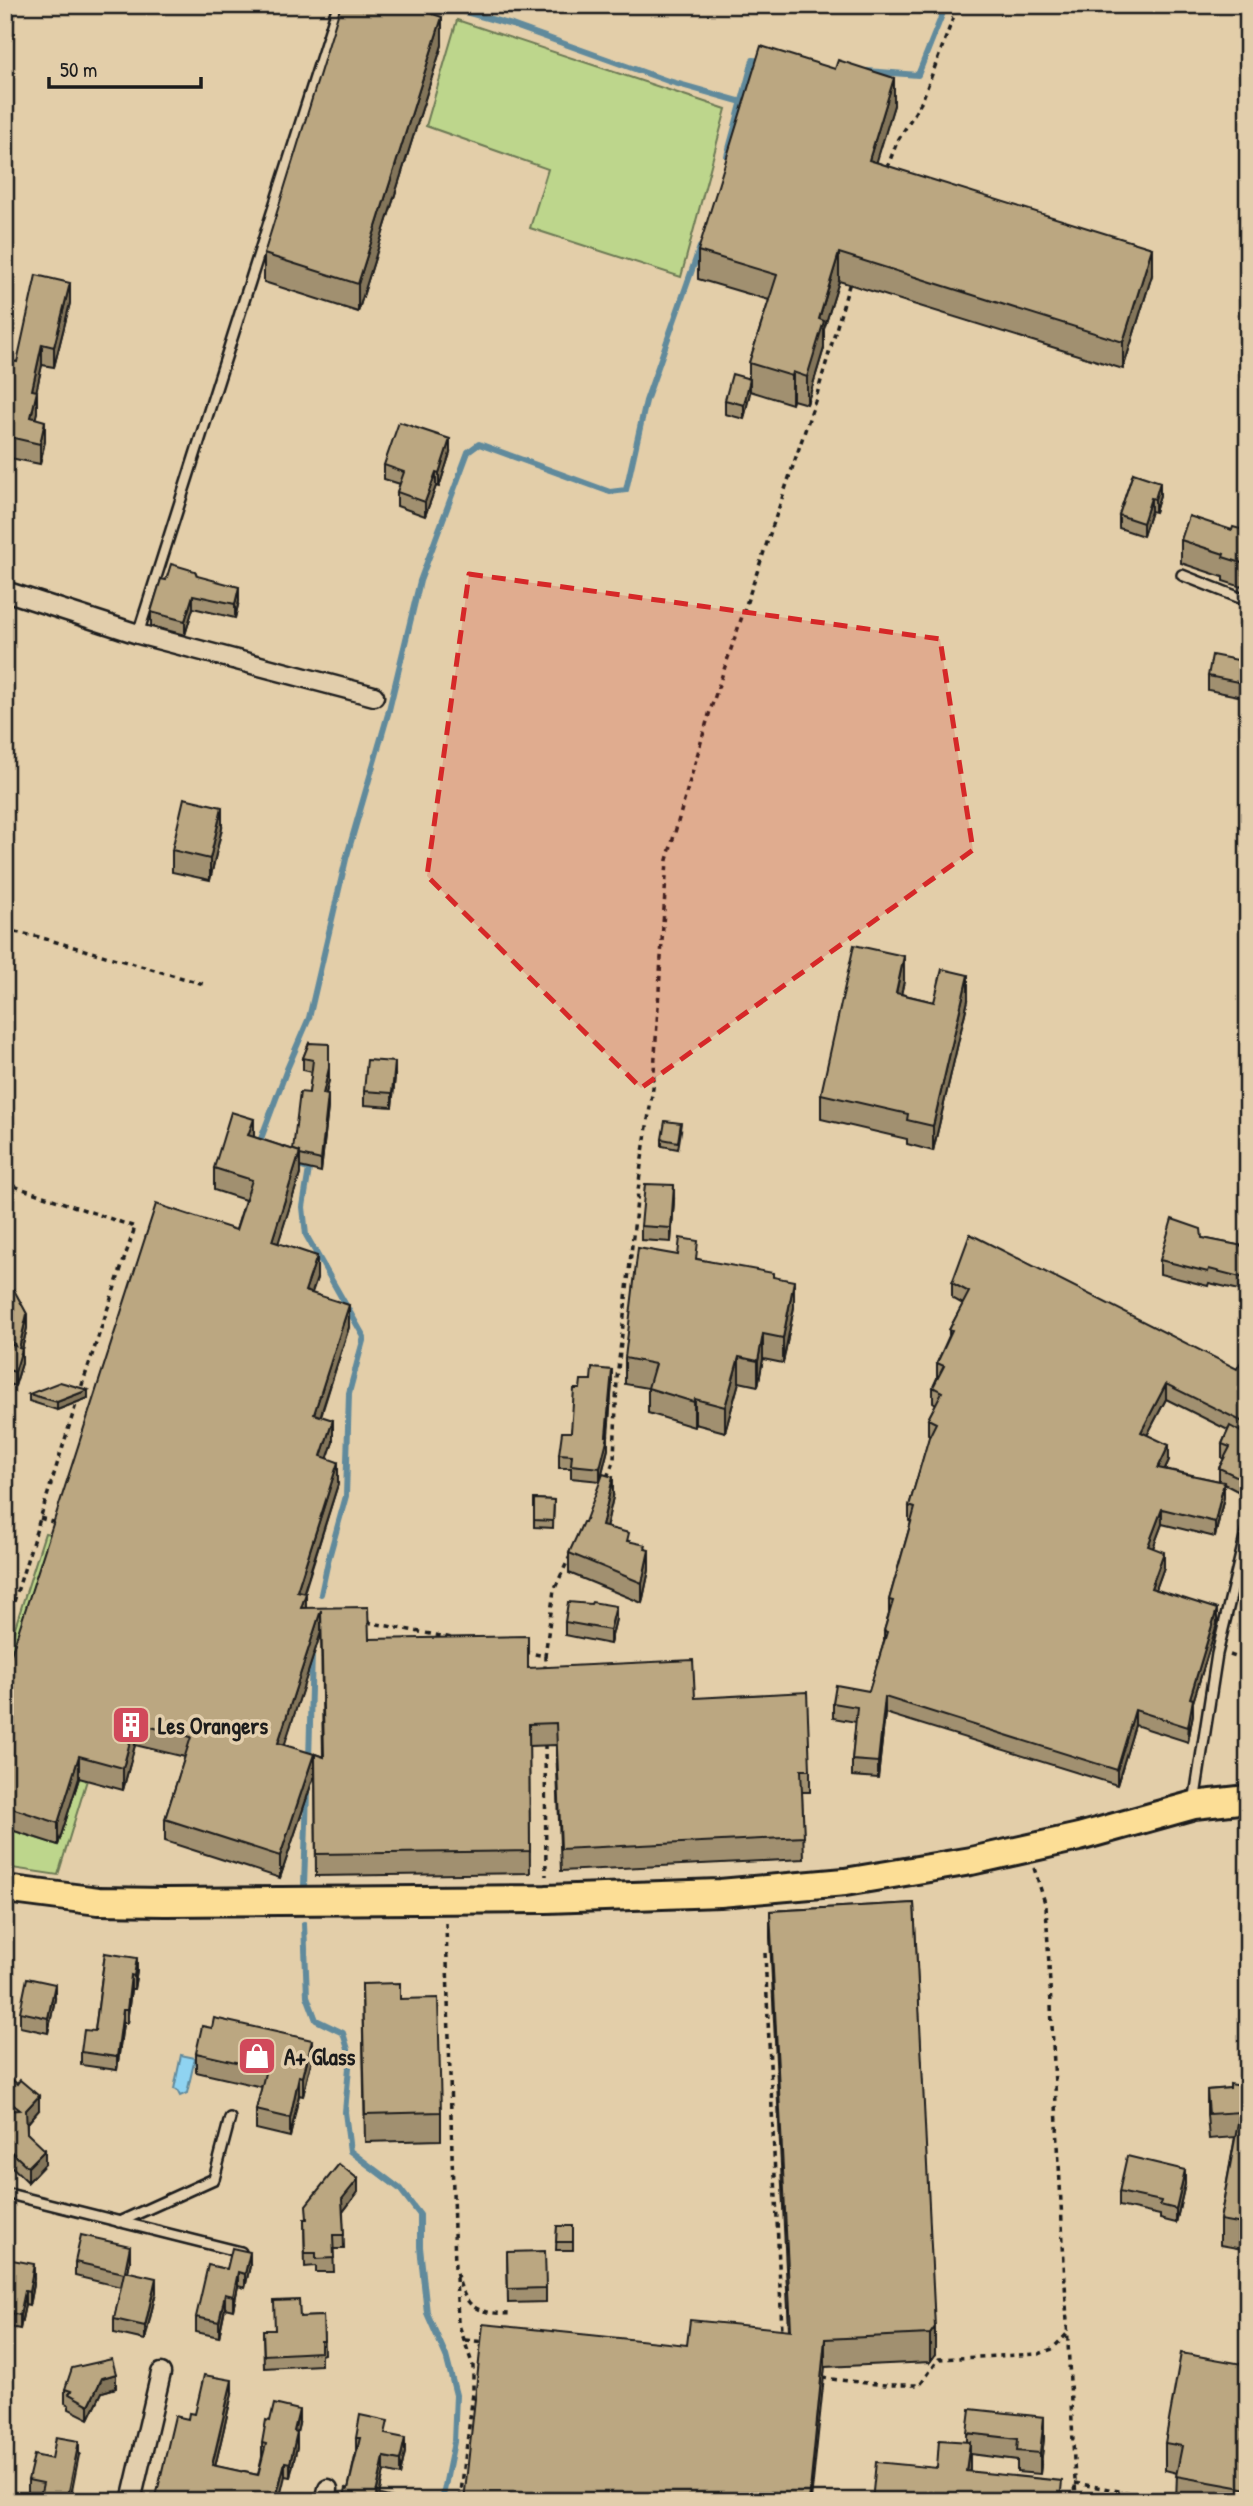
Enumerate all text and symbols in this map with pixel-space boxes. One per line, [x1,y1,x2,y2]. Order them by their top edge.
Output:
scale bar [49,46,201,90]
text: 50 m [60,55,97,84]
building icon: Les Orangers [110,1704,152,1746]
place label: Les Orangers [158,1710,268,1742]
shop icon: A+ Glass [236,2035,278,2077]
place label: A+ Glass [284,2041,356,2072]

